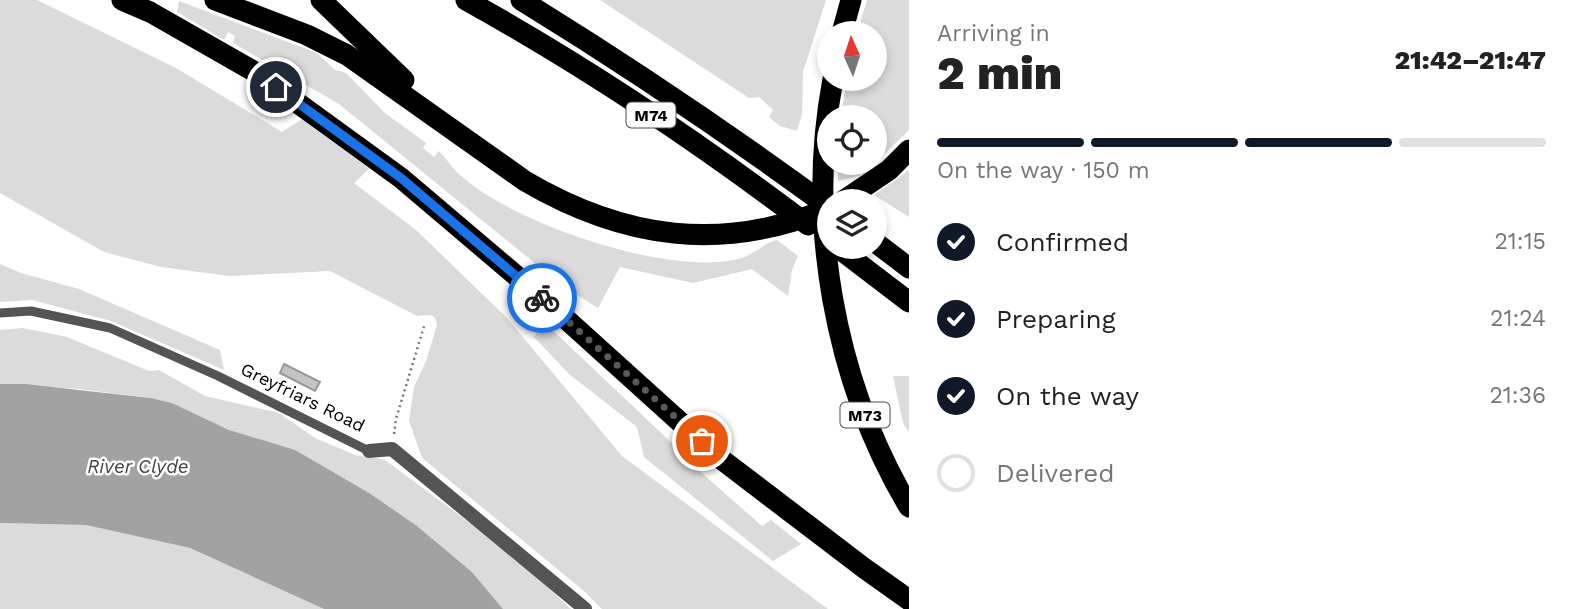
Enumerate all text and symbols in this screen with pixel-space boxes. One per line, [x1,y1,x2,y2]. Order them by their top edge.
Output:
text: Arriving in [937,20,1050,47]
north arrow [817,21,887,91]
map controls [817,21,887,259]
text: 21:42–21:47 [1394,45,1546,75]
text: 2 min [937,46,1062,100]
pin [246,57,306,117]
icon: home [257,68,295,106]
road number: M74 [626,102,676,127]
button: locate [817,105,887,175]
text: On the way · 150 m [937,157,1150,184]
button: layers [817,189,887,259]
icon: check [937,223,975,261]
text: Confirmed [996,227,1129,257]
text: 21:15 [1494,228,1546,255]
courier [507,263,577,333]
icon: bike [523,279,561,317]
icon: check [937,300,975,338]
text: Preparing [996,304,1116,334]
text: 21:24 [1490,305,1546,332]
street label: Greyfriars Road [238,358,368,436]
icon: check [937,377,975,415]
text: On the way [996,381,1139,411]
text: 21:36 [1489,382,1546,409]
road number: M73 [840,402,890,428]
pin [672,411,732,471]
icon: bag [683,422,721,460]
water label: River Clyde [87,455,189,478]
text: Delivered [996,458,1115,488]

